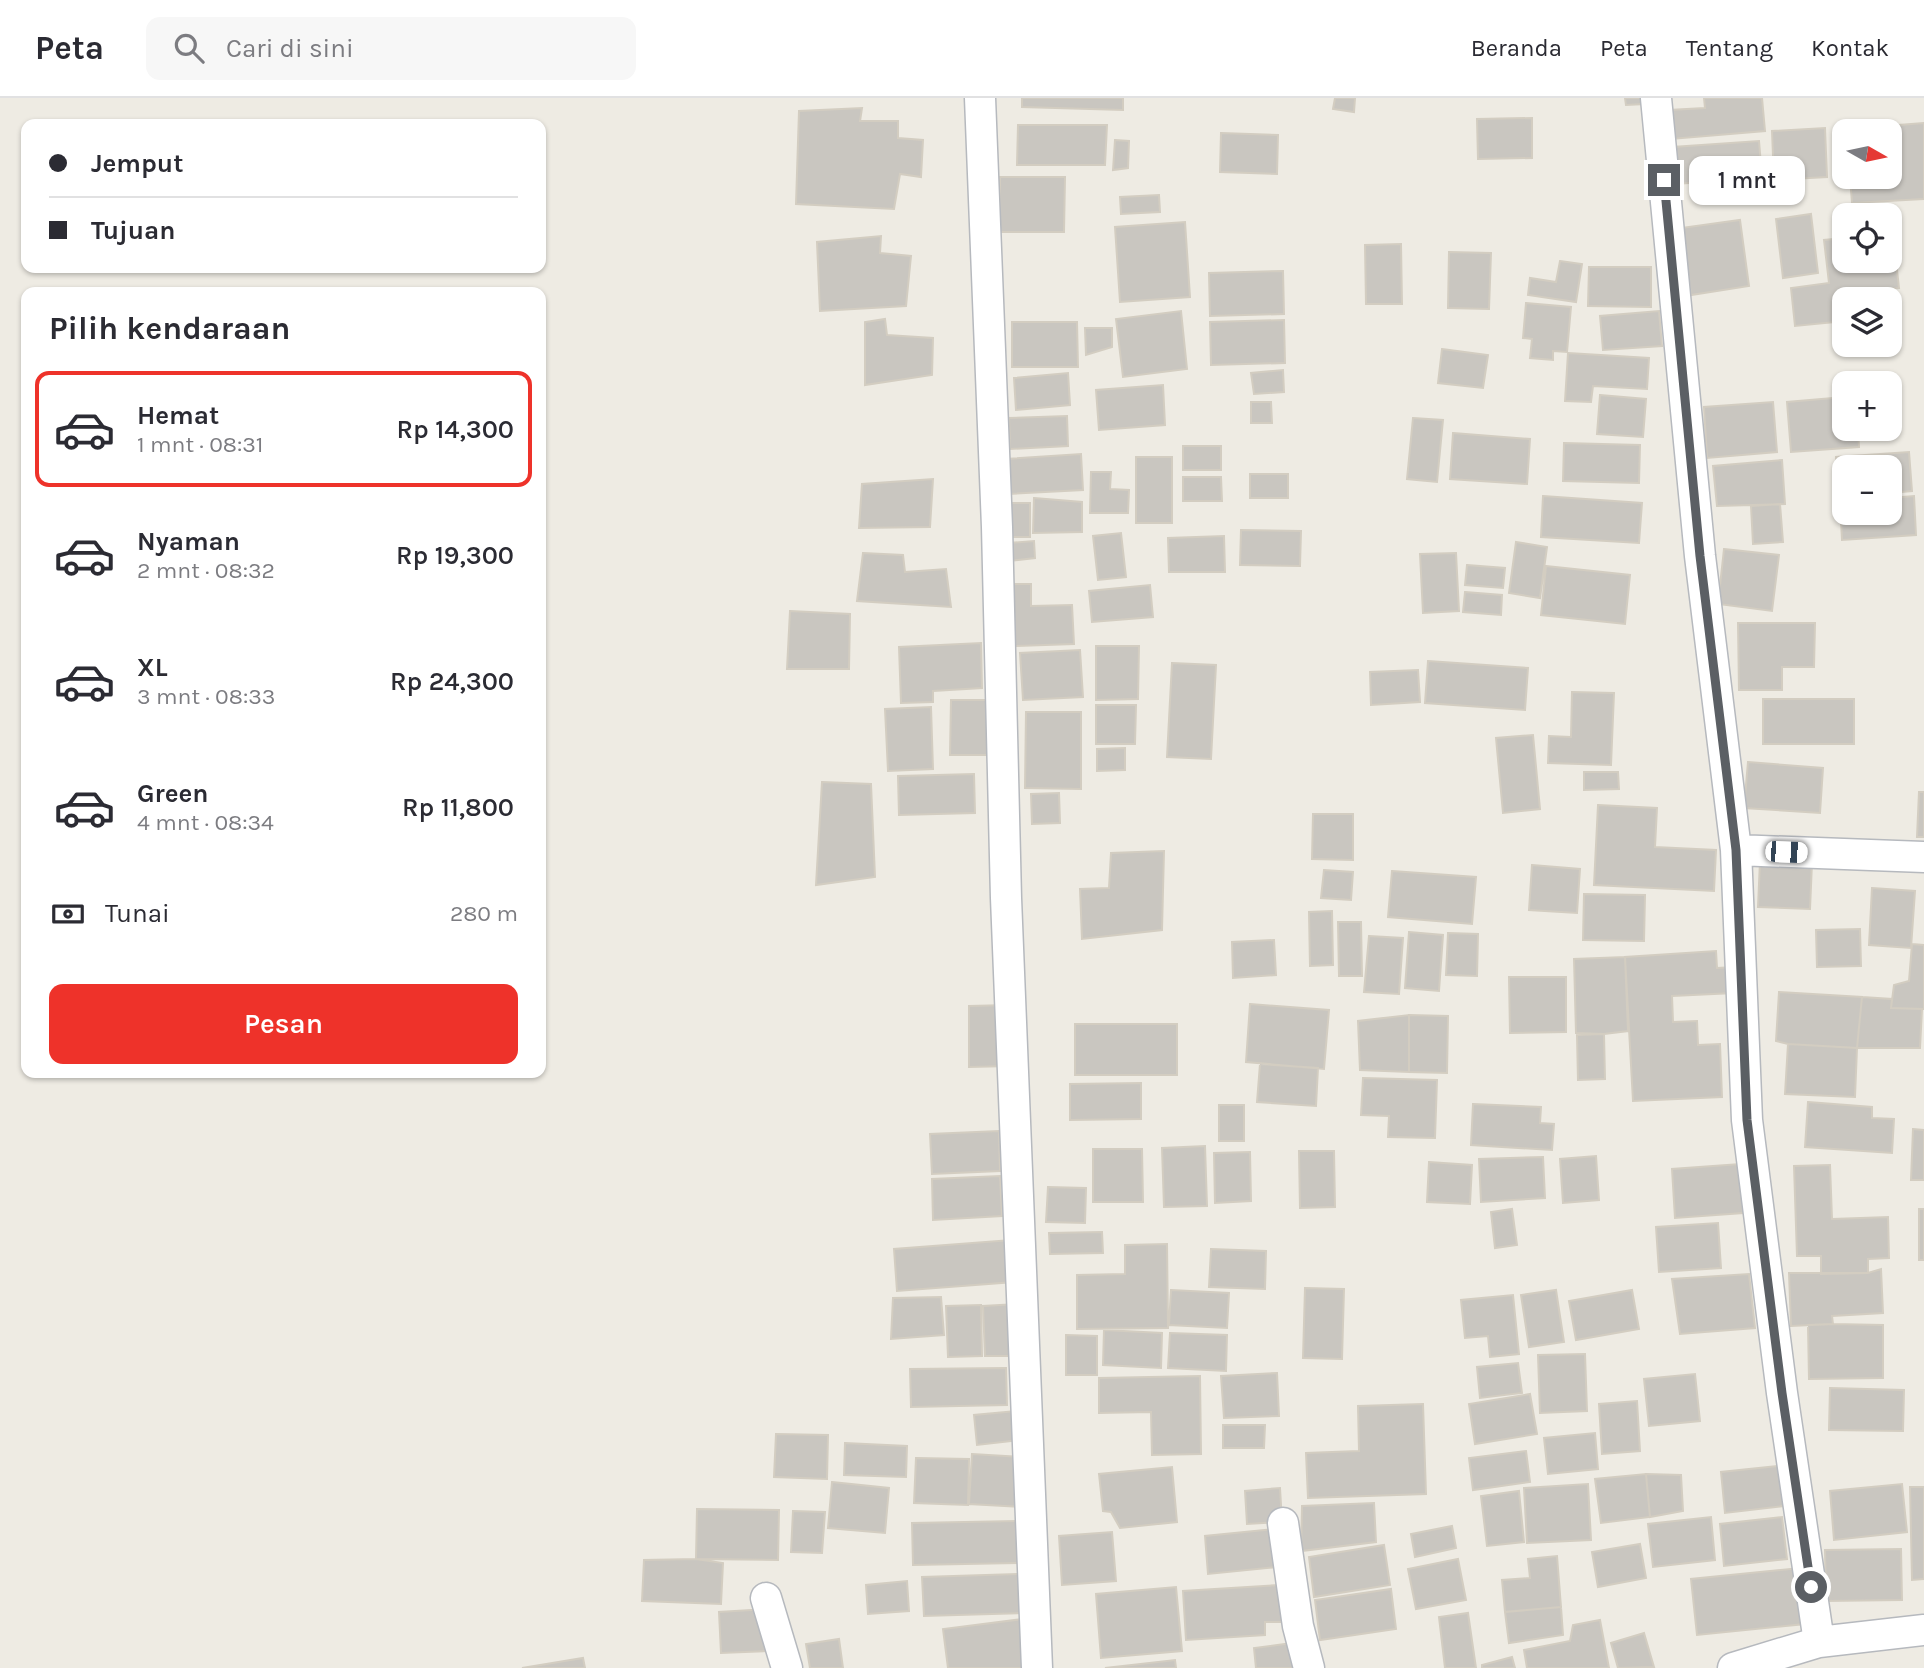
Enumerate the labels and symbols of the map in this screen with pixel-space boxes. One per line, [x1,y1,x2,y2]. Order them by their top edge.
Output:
north arrow [1832,119,1902,189]
callout: 1 mnt [1688,155,1804,204]
route end [1648,164,1680,196]
car [1765,841,1808,863]
route start [1795,1571,1827,1603]

